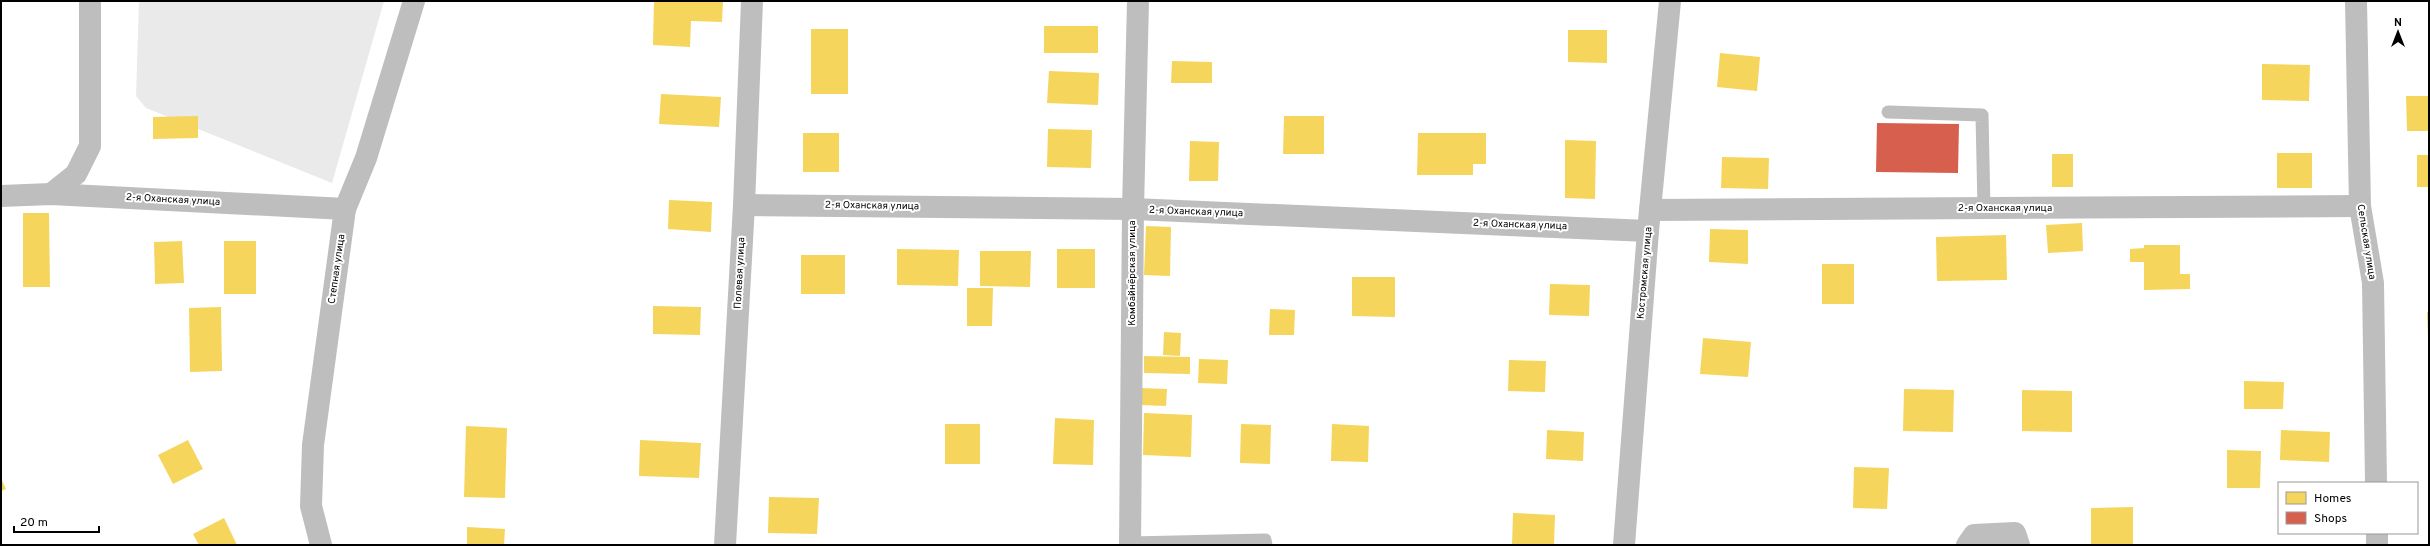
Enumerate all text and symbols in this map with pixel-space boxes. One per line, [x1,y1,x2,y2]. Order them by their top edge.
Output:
north arrow [2378,12,2418,52]
text: N [2394,16,2402,30]
street label: 2-я Оханская улица [126,191,220,209]
street label: 2-я Оханская улица [825,199,919,213]
street label: 2-я Оханская улица [1958,202,2052,215]
street label: Сельская улица [2354,203,2378,281]
street label: 2-я Оханская улица [1149,204,1243,220]
street label: 2-я Оханская улица [1473,217,1567,233]
street label: Комбайнёрская улица [1126,220,1139,326]
street label: Костромская улица [1634,226,1656,320]
street label: Степная улица [326,233,348,305]
street label: Полевая улица [732,237,748,309]
legend [2278,482,2418,534]
text: Homes [2314,491,2351,507]
scale bar [14,508,99,534]
text: Shops [2314,511,2347,527]
text: 20 m [20,515,48,531]

